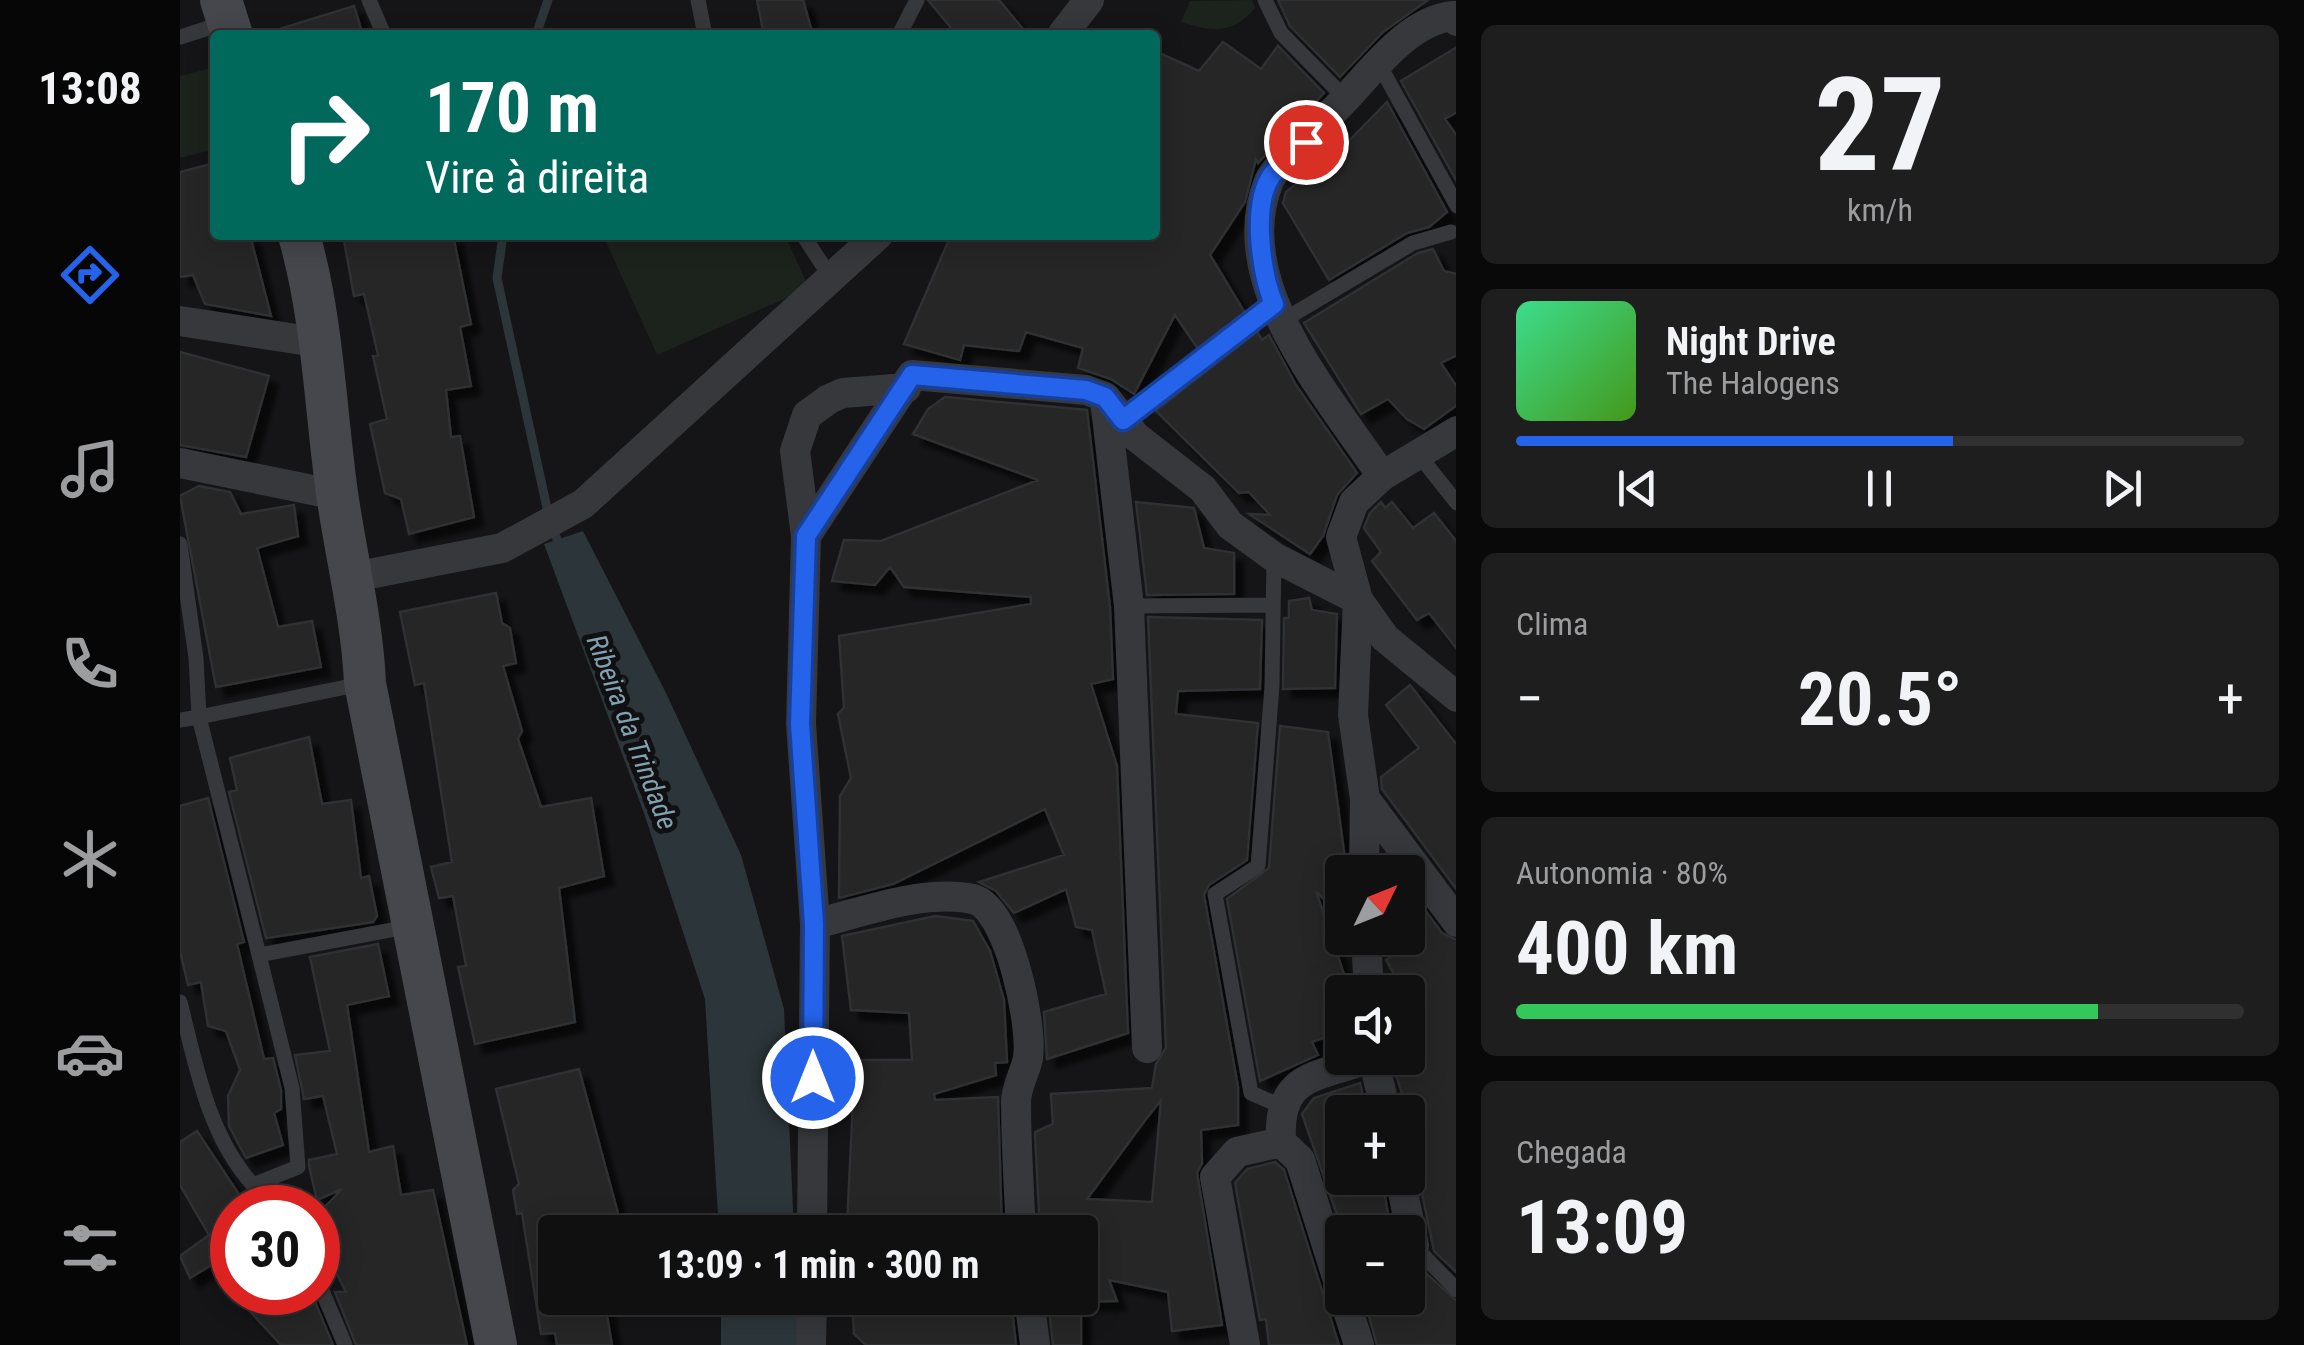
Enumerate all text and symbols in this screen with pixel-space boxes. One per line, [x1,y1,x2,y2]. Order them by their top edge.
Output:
text: 27 [1814,49,1946,202]
text: 13:08 [38,62,142,115]
text: 170 m [425,67,599,149]
icon: right [260,70,390,200]
pin [1264,100,1349,185]
icon: arrive [1279,115,1334,170]
text: Vire à direita [425,151,649,204]
text: km/h [1847,191,1913,229]
icon: directions [55,240,125,310]
text: Night Drive [1666,320,1836,364]
text: The Halogens [1666,364,1840,402]
icon: music [55,434,125,504]
icon: previous [1610,461,1665,516]
icon: pause [1852,461,1907,516]
icon: next [2095,461,2150,516]
text: Clima [1516,605,1588,643]
icon: phone [55,629,125,699]
water label: Ribeira da Trindade [580,630,684,834]
text: 20.5° [1798,655,1962,743]
text: − [1516,667,1544,731]
text: + [2217,667,2244,731]
icon: climate [55,824,125,894]
text: Autonomia · 80% [1516,854,1728,892]
north arrow [1325,855,1425,955]
map controls [1325,855,1425,1315]
text: 400 km [1516,904,1738,992]
button: sound [1325,975,1425,1075]
icon: car [55,1018,125,1088]
position arrow [761,1026,865,1130]
button: + [1325,1095,1425,1195]
text: Chegada [1516,1133,1627,1171]
text: 13:09 [1516,1183,1688,1271]
speed limit sign: 30 [210,1185,340,1315]
icon: filters [55,1213,125,1283]
button: − [1325,1215,1425,1315]
text: 13:09 · 1 min · 300 m [657,1243,979,1287]

